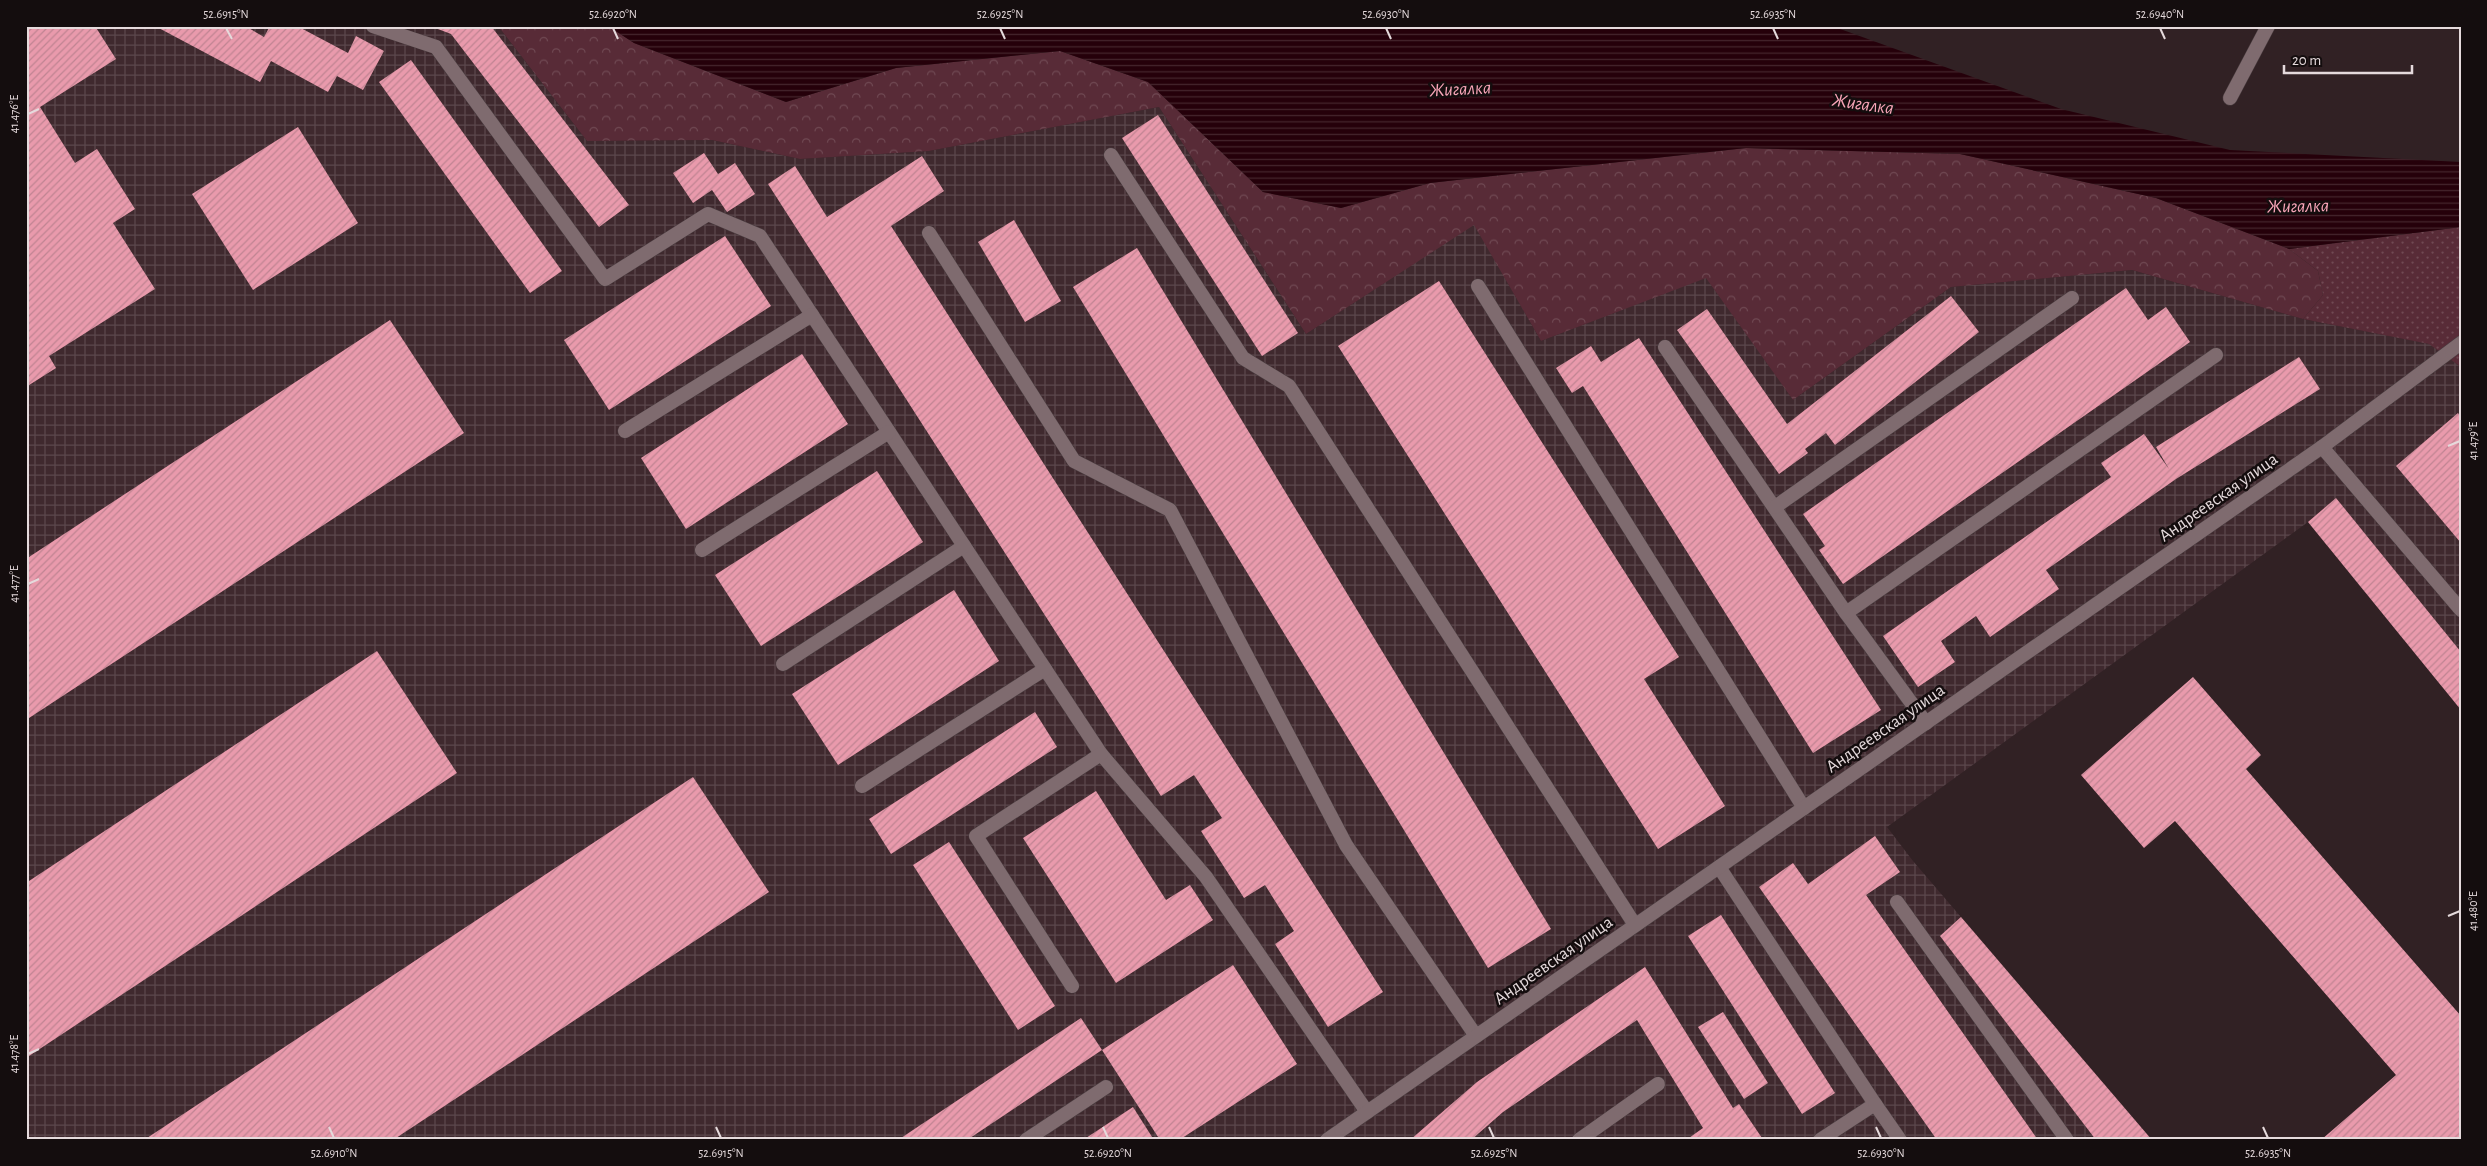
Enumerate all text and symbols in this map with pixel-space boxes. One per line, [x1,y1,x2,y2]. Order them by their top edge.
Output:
text: 52.6915°N [203,8,249,20]
text: 52.6920°N [589,8,637,20]
text: 52.6925°N [977,8,1023,20]
text: 52.6930°N [1362,8,1410,20]
text: 52.6935°N [1750,8,1796,20]
text: 52.6940°N [2136,8,2184,20]
scale bar [2284,42,2412,74]
text: 20 m [2292,53,2321,68]
water label: Жигалка [1429,78,1492,101]
water label: Жигалка [1831,91,1895,118]
text: 41.476°E [8,95,20,133]
water label: Жигалка [2267,196,2329,217]
text: 41.479°E [2467,422,2479,460]
street label: Андреевская улица [2156,450,2281,545]
text: 41.477°E [8,565,20,603]
street label: Андреевская улица [1823,681,1948,776]
text: 41.480°E [2467,891,2479,931]
street label: Андреевская улица [1491,913,1616,1008]
text: 41.478°E [8,1035,20,1073]
text: 52.6910°N [311,1147,357,1159]
text: 52.6915°N [698,1147,744,1159]
text: 52.6920°N [1084,1147,1132,1159]
text: 52.6925°N [1471,1147,1517,1159]
text: 52.6930°N [1857,1147,1905,1159]
text: 52.6935°N [2245,1147,2291,1159]

